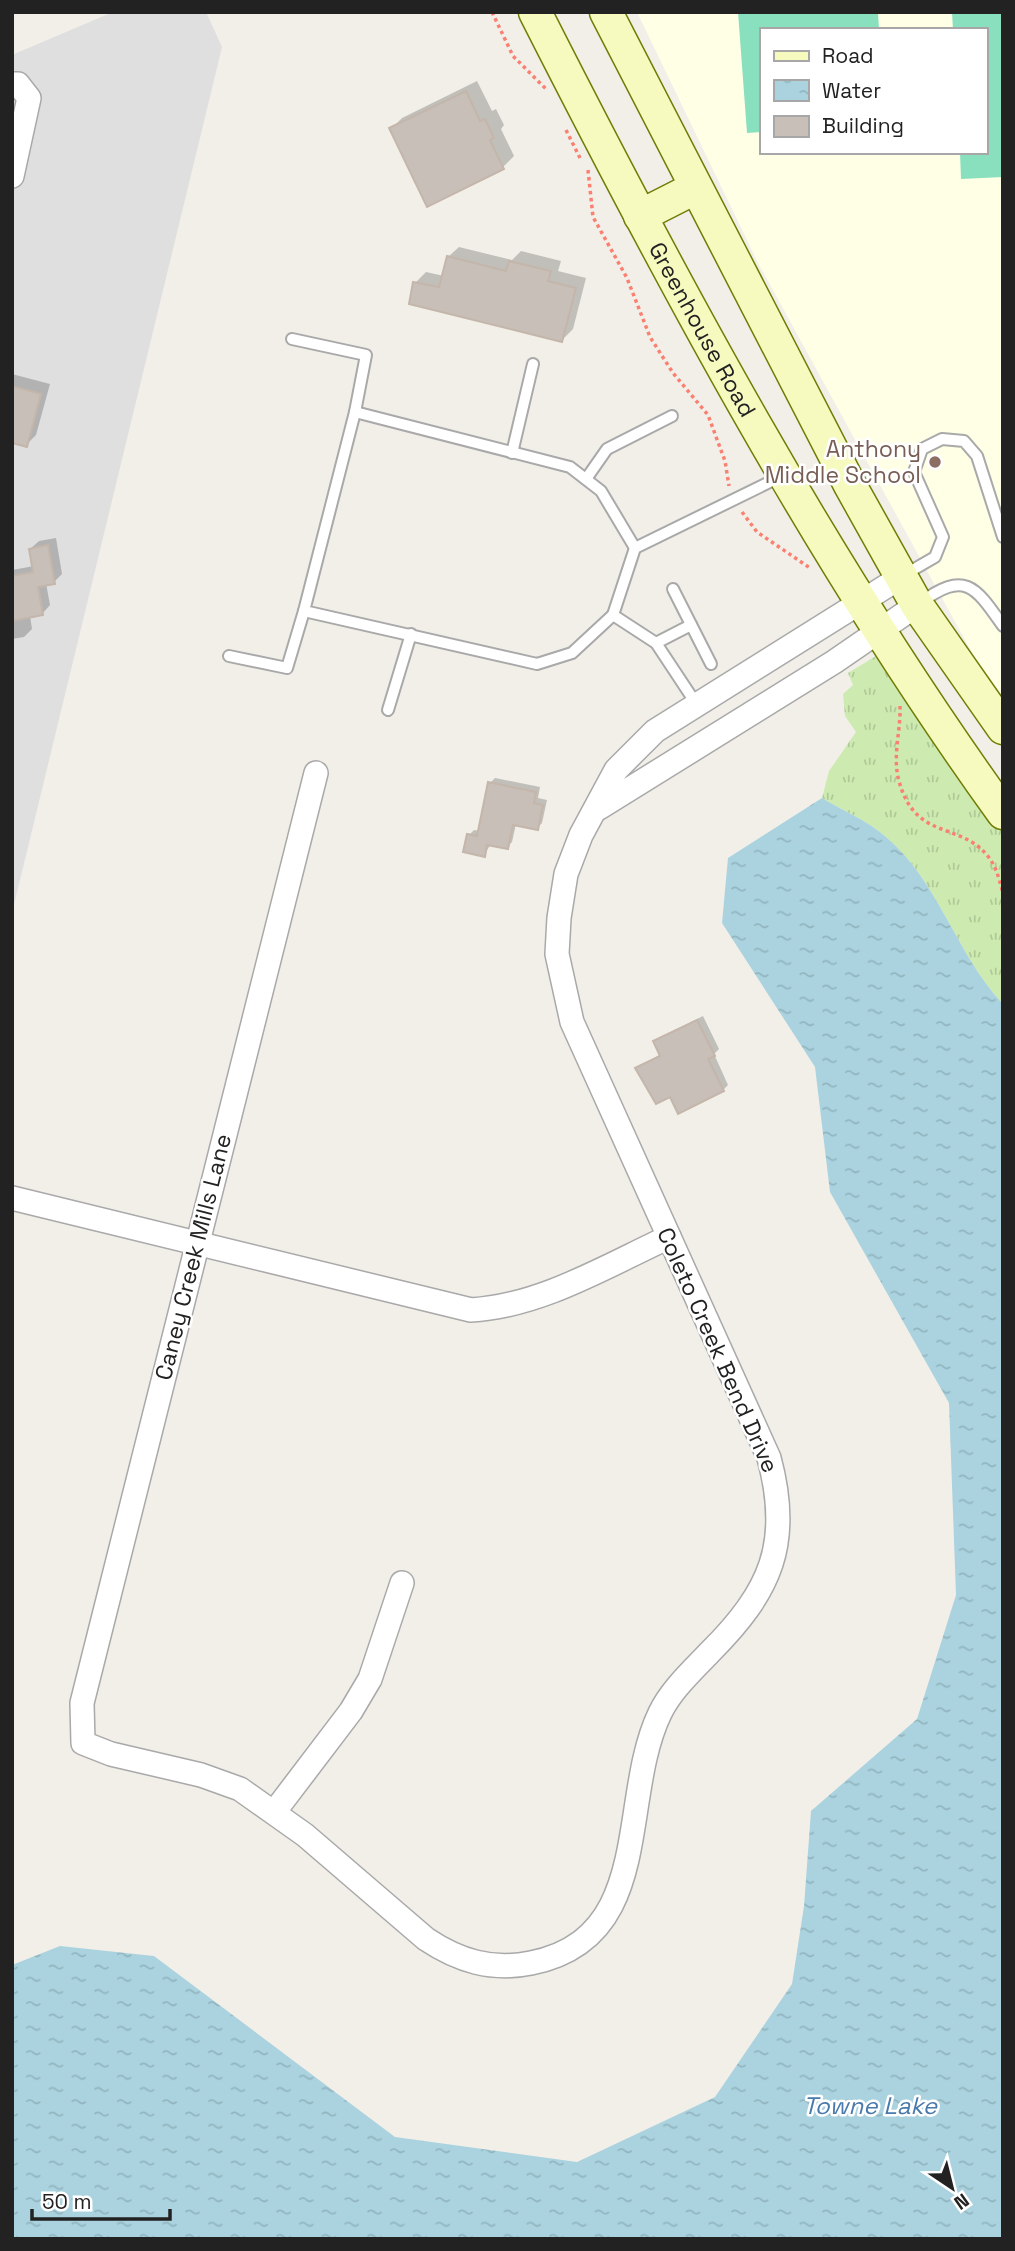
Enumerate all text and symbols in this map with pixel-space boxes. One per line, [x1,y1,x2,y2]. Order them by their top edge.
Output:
legend [760,28,987,154]
text: Road [822,42,874,69]
text: Water [822,77,881,104]
text: Building [822,112,904,139]
street label: Greenhouse Road [642,237,763,422]
place label: Anthony Middle School [765,434,921,490]
marker: Anthony Middle School [927,454,943,470]
street label: Caney Creek Mills Lane [148,1131,238,1383]
street label: Coleto Creek Bend Drive [650,1223,786,1477]
water label: Towne Lake [803,2090,938,2121]
north arrow [917,2153,987,2223]
scale bar [32,2178,170,2222]
text: 50 m [42,2188,92,2215]
text: N [949,2188,974,2215]

